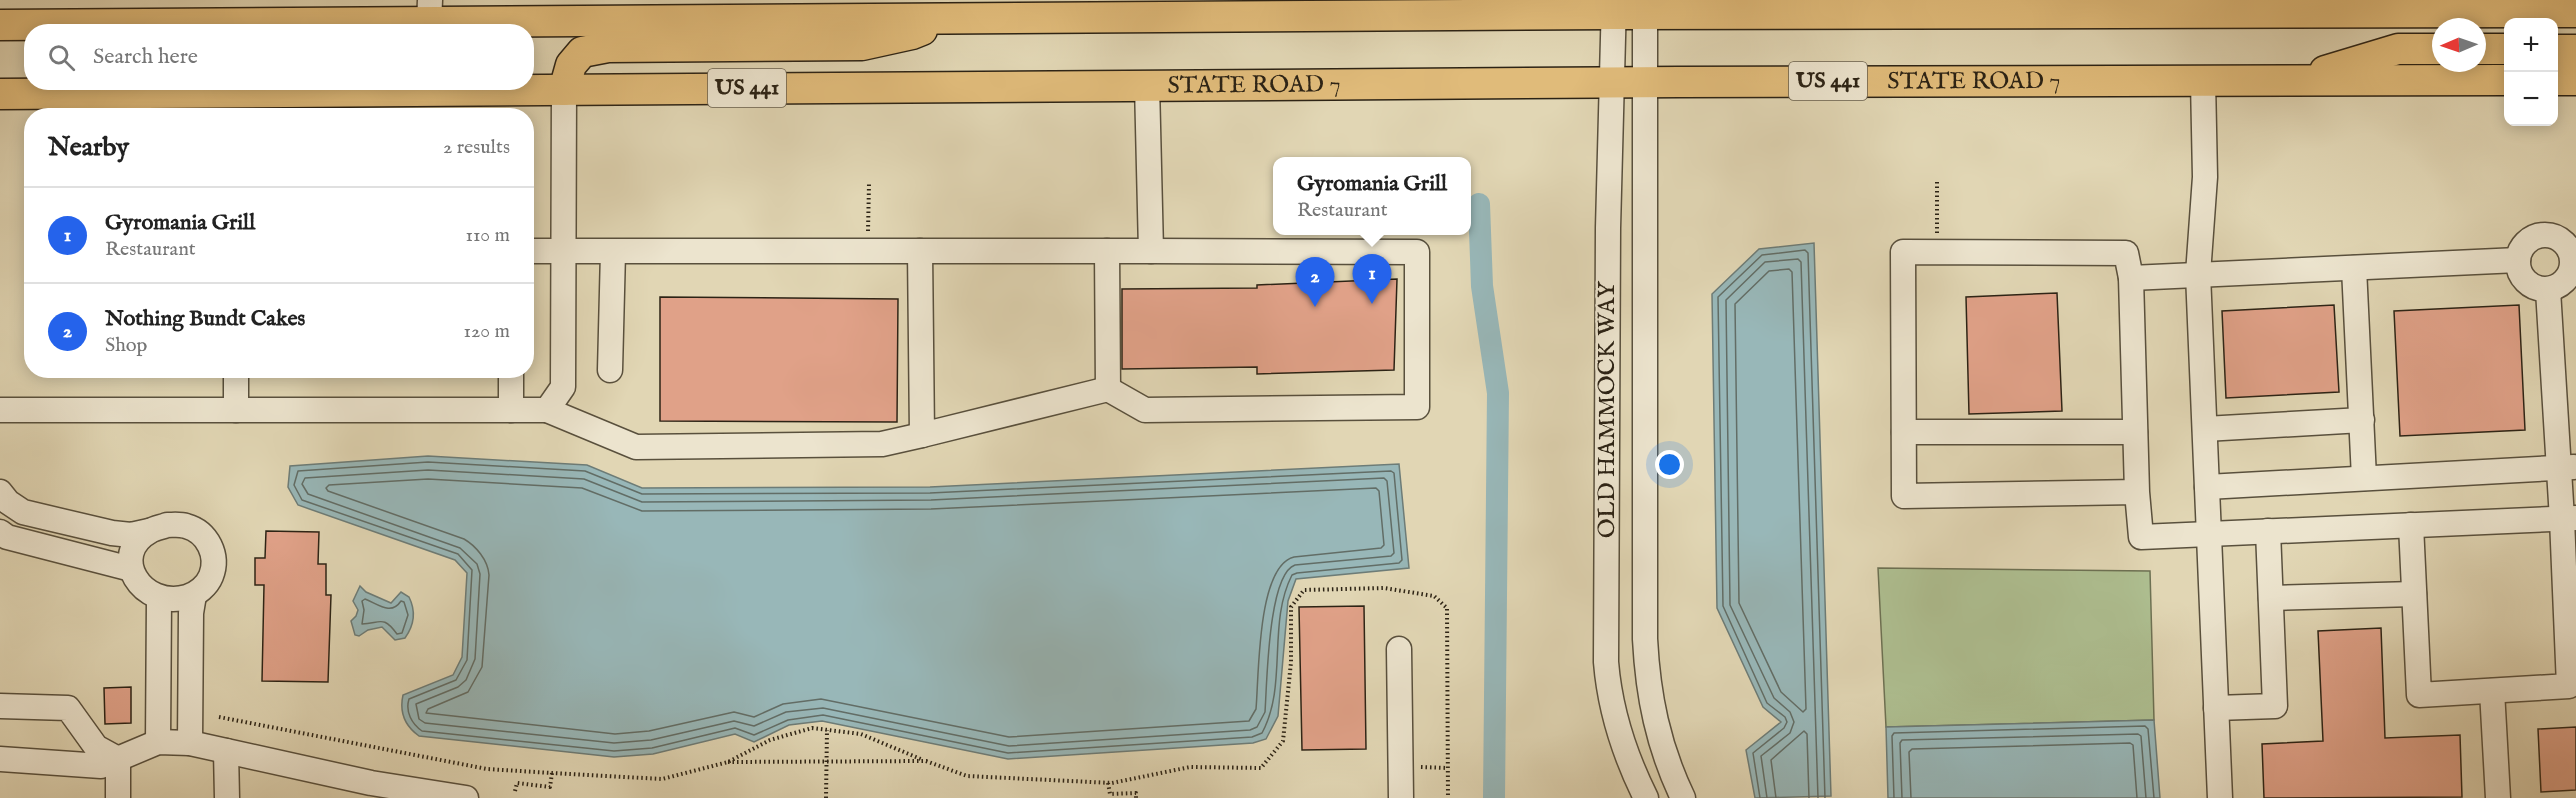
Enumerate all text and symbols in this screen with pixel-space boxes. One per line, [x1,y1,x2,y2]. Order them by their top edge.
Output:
north arrow [2432,18,2486,72]
map controls [2504,18,2558,126]
button: + [2504,18,2558,72]
search box [24,24,534,90]
icon: search [45,41,78,74]
text: Search here [93,43,198,71]
road number: US 441 [1789,62,1867,100]
street label: STATE ROAD 7 [1887,66,2061,97]
road number: US 441 [708,69,786,107]
street label: STATE ROAD 7 [1167,69,1341,101]
button: − [2504,72,2558,126]
text: Nearby [48,131,129,164]
text: 2 results [443,135,510,160]
popup [1273,157,1471,235]
text: Gyromania Grill [1297,170,1447,198]
text: Restaurant [1297,198,1388,223]
text: Gyromania Grill [105,209,255,237]
text: 1 [64,223,71,248]
text: 110 m [466,223,510,248]
text: Restaurant [105,237,196,262]
pin: 1 [1352,254,1392,304]
pin: 2 [1296,258,1334,307]
street label: OLD HAMMOCK WAY [1592,280,1623,538]
text: Nothing Bundt Cakes [105,305,305,333]
text: 2 [63,319,72,344]
text: 120 m [464,319,510,344]
text: Shop [105,333,147,358]
your location [1655,450,1684,479]

